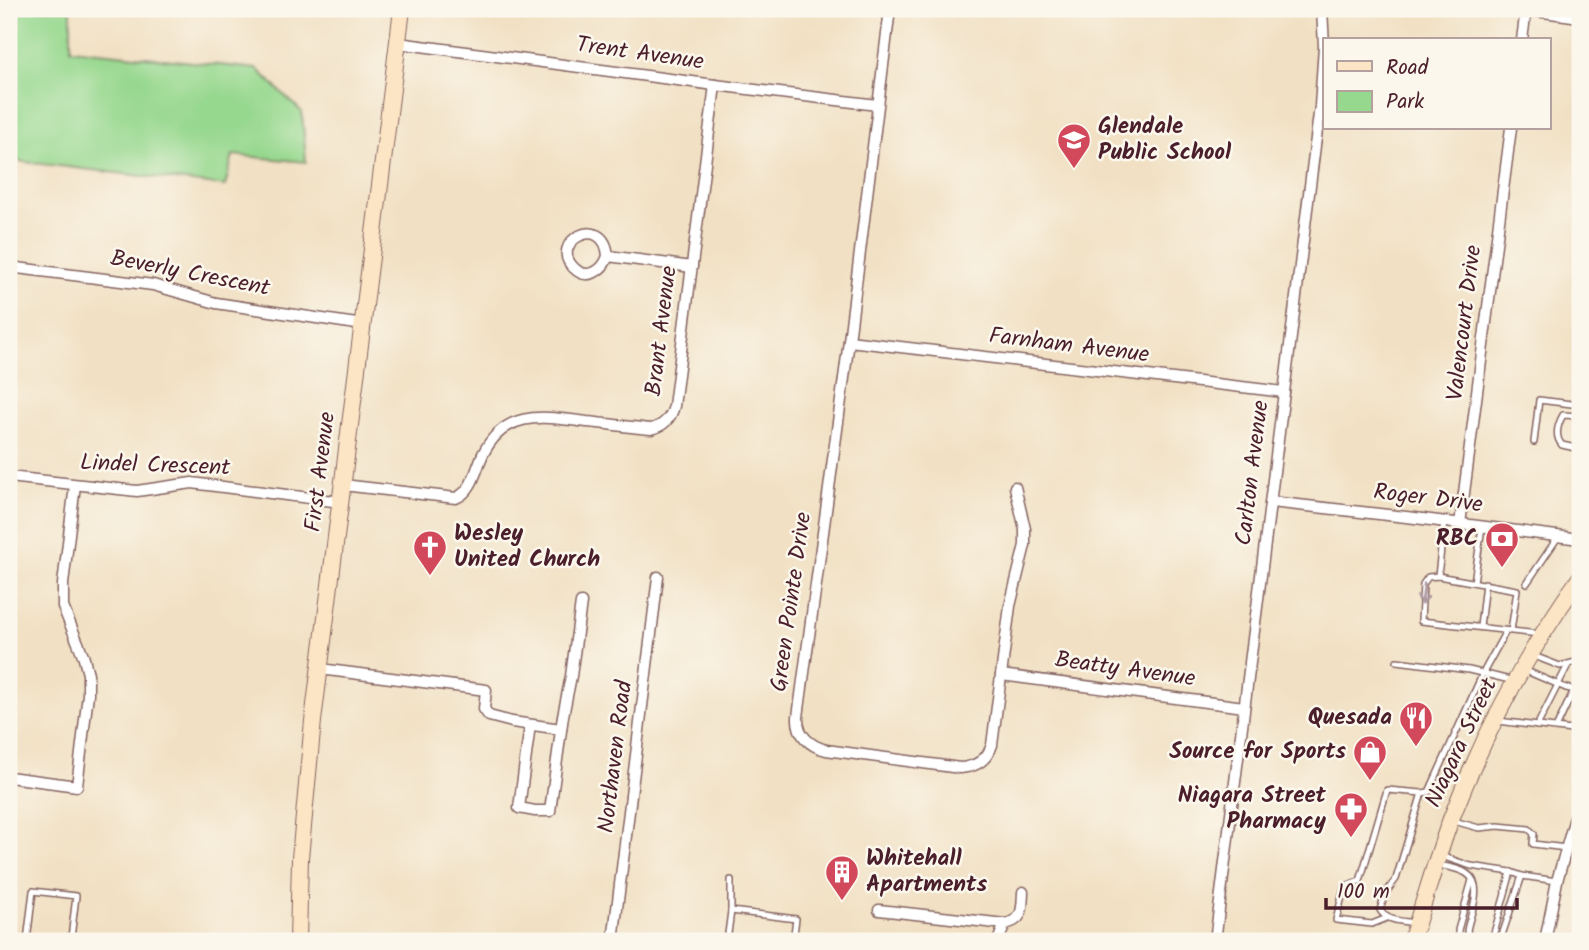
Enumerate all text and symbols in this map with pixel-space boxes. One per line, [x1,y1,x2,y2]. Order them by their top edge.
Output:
street label: Trent Avenue [574,27,706,81]
legend [1323,38,1550,130]
text: Road [1386,52,1429,85]
text: Park [1386,86,1424,119]
place label: Glendale Public School [1098,109,1232,171]
school or university icon: Glendale Public School [1055,121,1093,170]
street label: Beverly Crescent [107,241,274,307]
street label: Valencourt Drive [1438,243,1492,403]
street label: Brant Avenue [636,264,688,398]
street label: Farnham Avenue [987,318,1151,374]
street label: Carlton Avenue [1226,398,1280,548]
street label: First Avenue [296,410,346,534]
street label: Lindel Crescent [79,445,232,487]
street label: Roger Drive [1371,474,1485,524]
street label: Green Pointe Drive [762,510,822,694]
place label: Wesley United Church [454,516,600,578]
bank icon: RBC [1483,520,1521,569]
place label: RBC [1436,521,1478,557]
church icon: Wesley United Church [411,528,449,577]
one-way arrow [1416,582,1429,605]
street label: Beatty Avenue [1053,642,1197,698]
street label: Niagara Street [1416,671,1508,814]
street label: Northaven Road [589,678,643,835]
restaurant icon: Quesada [1397,699,1435,748]
place label: Quesada [1308,700,1392,736]
shop icon: Source for Sports [1351,733,1389,782]
place label: Source for Sports [1169,734,1346,770]
place label: Niagara Street Pharmacy [1178,778,1327,840]
pharmacy icon: Niagara Street Pharmacy [1332,790,1370,839]
place label: Whitehall Apartments [866,841,987,903]
building icon: Whitehall Apartments [823,853,861,902]
scale bar [1326,866,1517,910]
text: 100 m [1337,876,1390,909]

